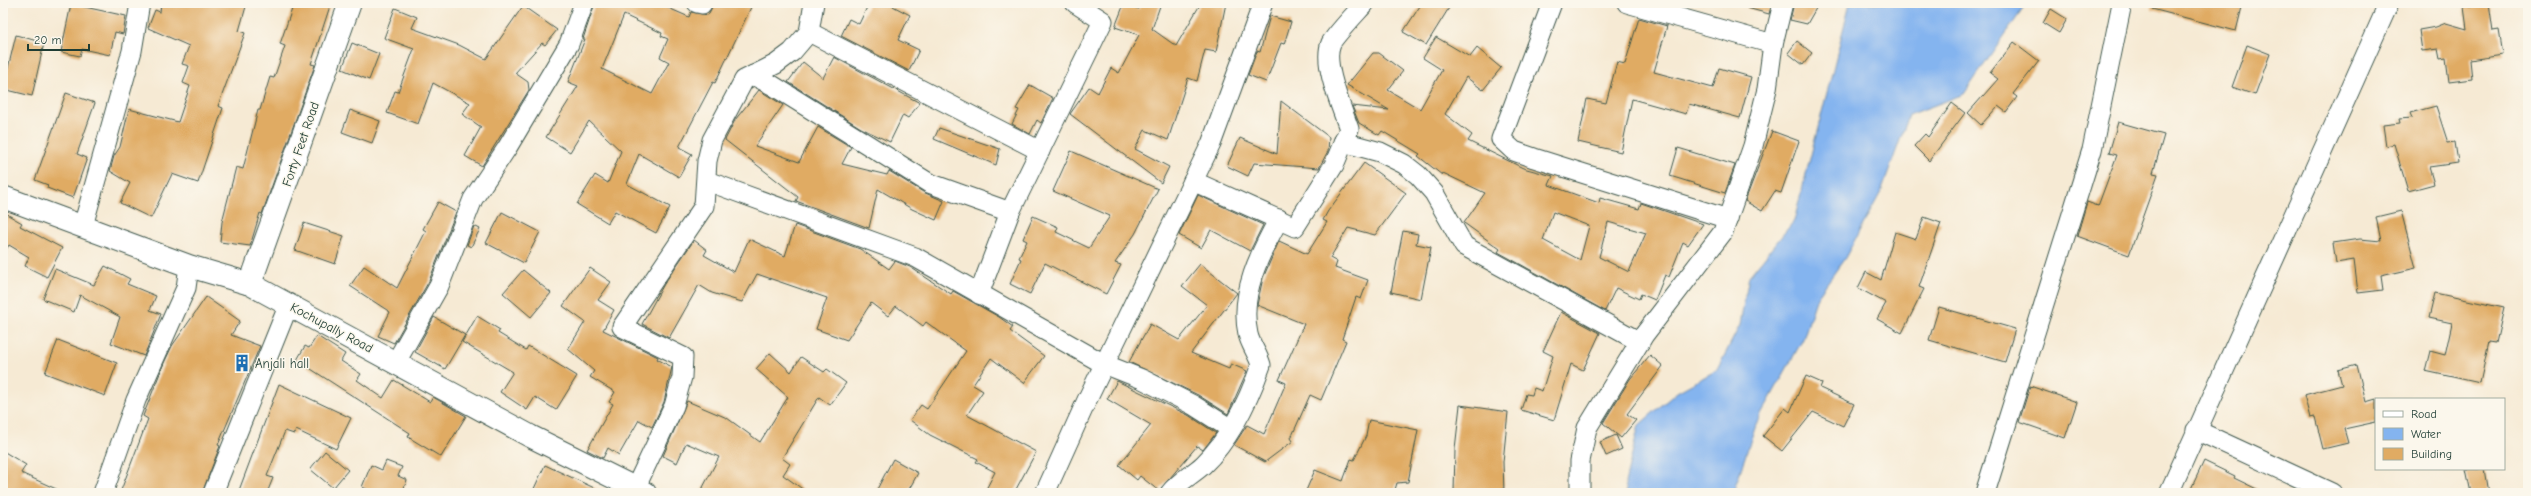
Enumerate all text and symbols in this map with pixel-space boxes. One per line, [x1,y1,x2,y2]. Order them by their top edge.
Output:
scale bar [28,26,89,52]
text: 20 m [34,33,62,47]
street label: Forty Feet Road [279,100,322,188]
street label: Kochupally Road [288,299,376,356]
building icon: Anjali hall [232,353,252,373]
place label: Anjali hall [255,356,309,371]
legend [2375,398,2505,470]
text: Road [2411,407,2437,421]
text: Water [2411,427,2441,441]
text: Building [2411,447,2452,461]

